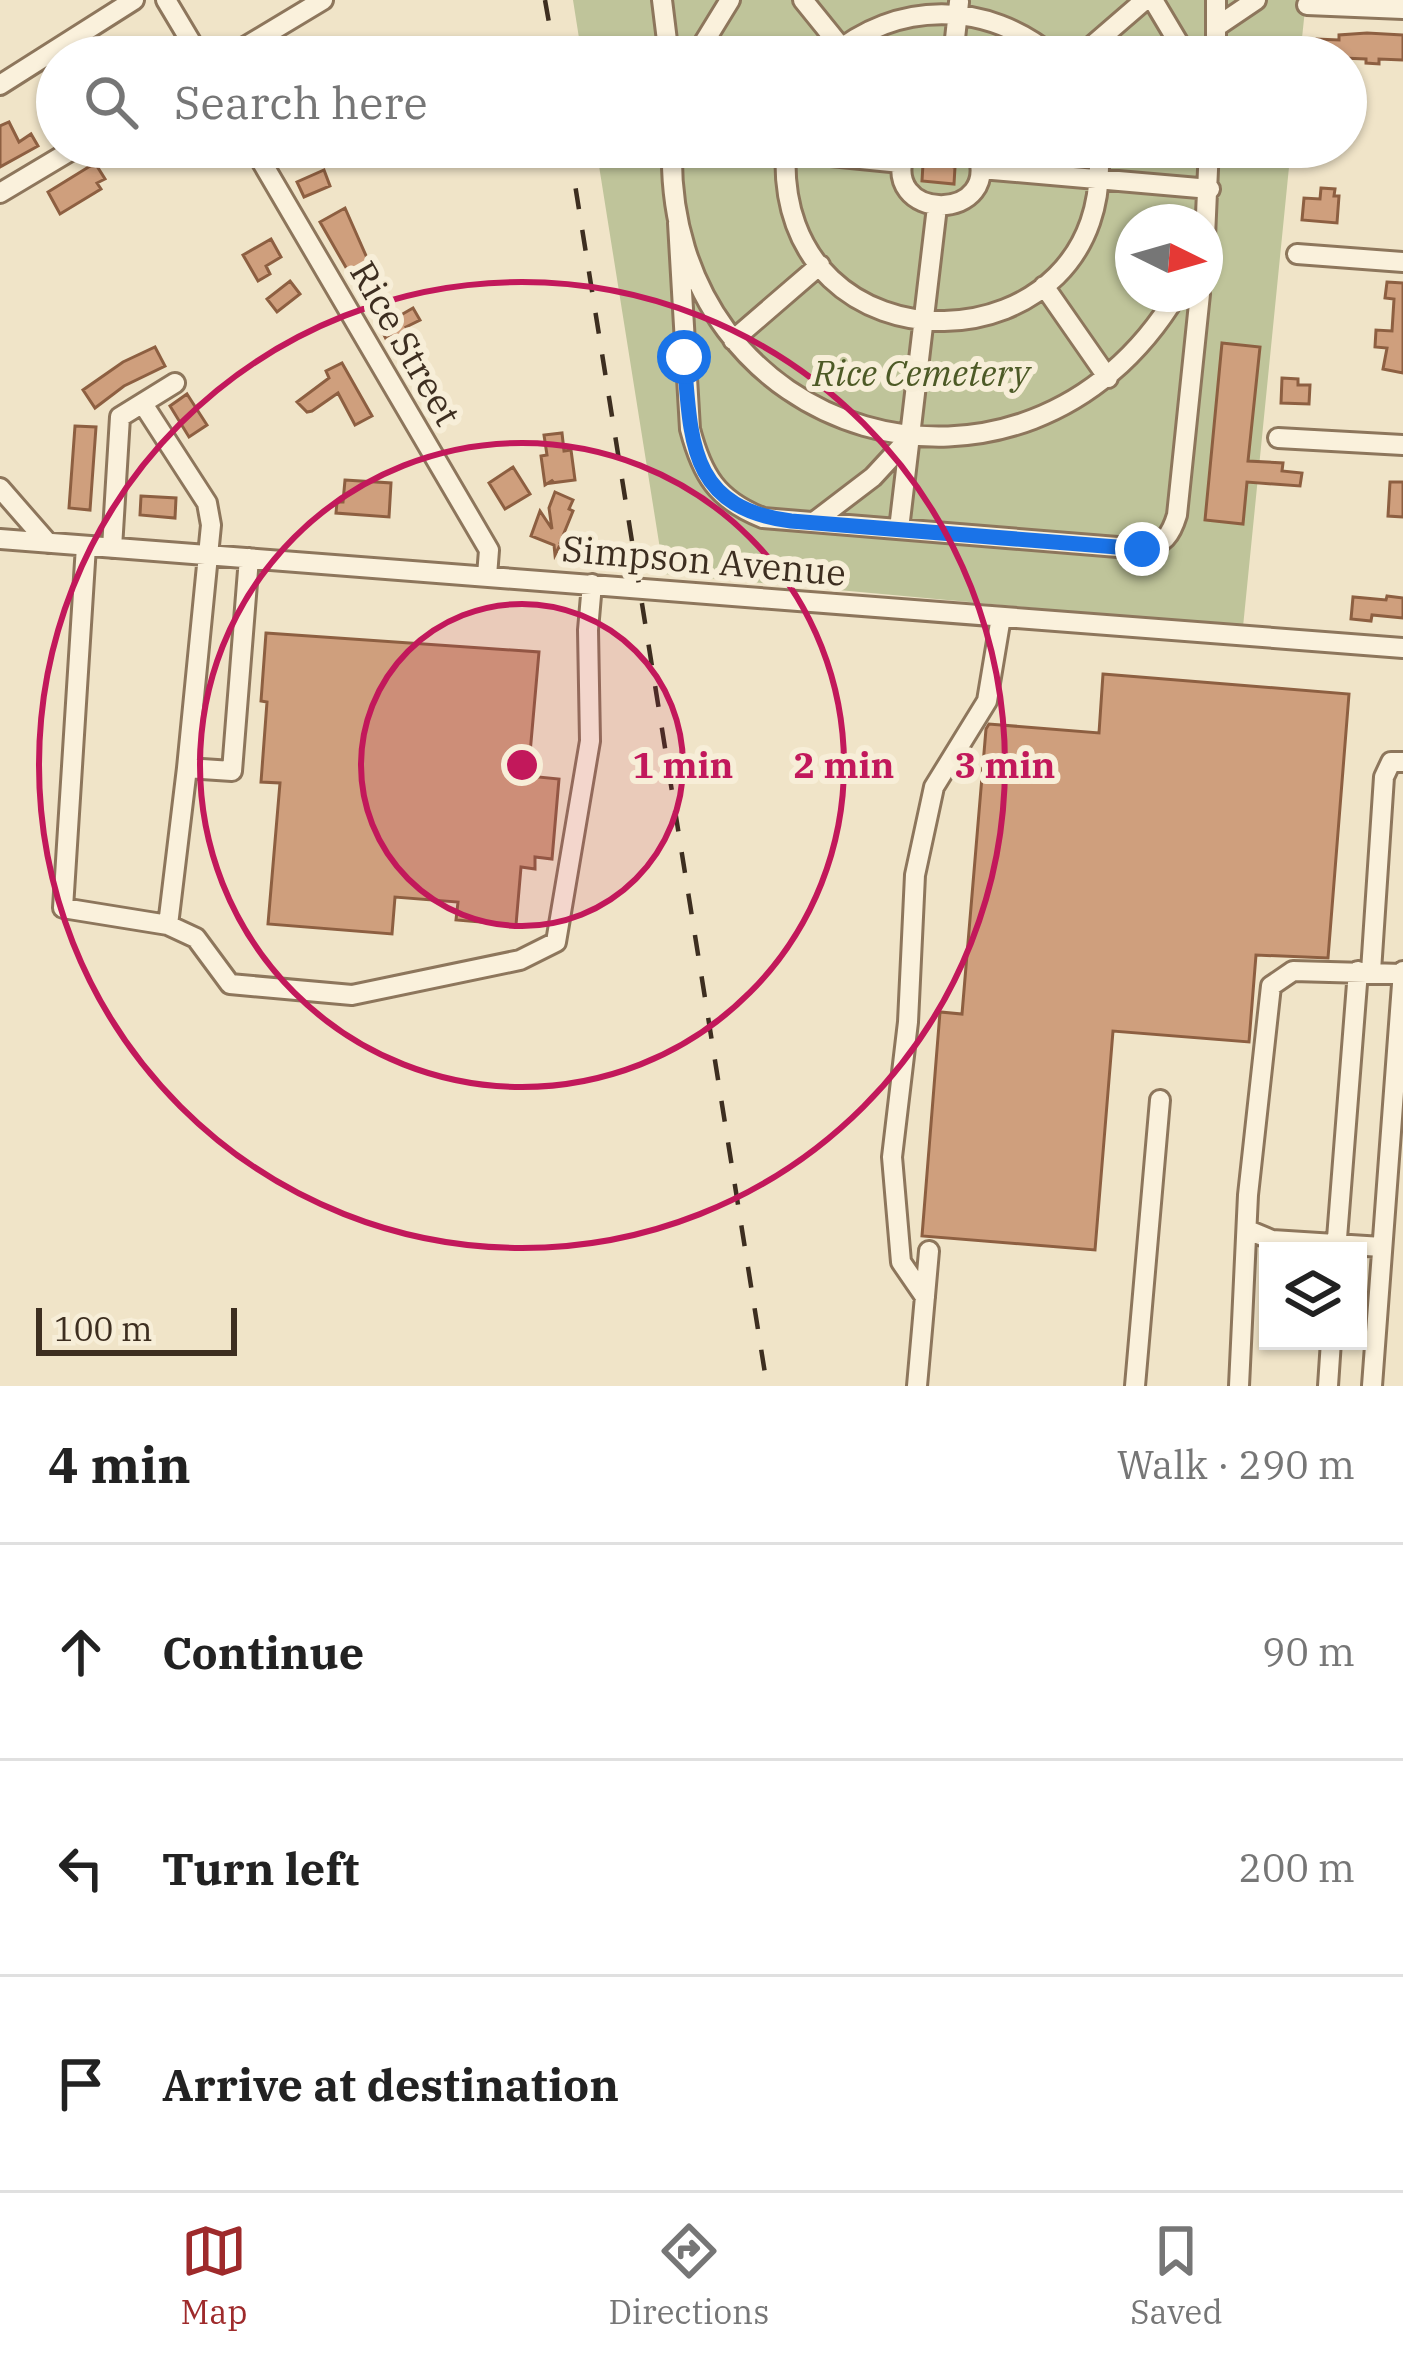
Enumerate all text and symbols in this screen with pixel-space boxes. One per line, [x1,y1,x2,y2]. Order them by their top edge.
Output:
search box [36,36,1367,168]
icon: search [78,69,144,135]
text: Search here [174,73,428,131]
north arrow [1115,204,1223,312]
street label: Rice Street [340,252,472,434]
route start [657,330,711,384]
park label: Rice Cemetery [812,349,1032,396]
route end [1115,522,1169,576]
street label: Simpson Avenue [560,524,848,596]
text: 1 min [633,741,733,788]
text: 2 min [794,741,894,788]
text: 3 min [955,741,1055,788]
centre of rings [501,744,543,786]
map controls [1259,1242,1367,1350]
button: layers [1259,1242,1367,1350]
scale bar [36,1302,237,1355]
text: 100 m [54,1307,153,1350]
text: 4 min [48,1431,191,1497]
text: Walk · 290 m [1117,1439,1355,1490]
icon: ahead [48,1619,114,1685]
text: Continue [162,1623,364,1681]
text: 90 m [1262,1626,1355,1677]
icon: left [48,1835,114,1901]
text: Turn left [162,1839,359,1897]
text: 200 m [1239,1842,1355,1893]
icon: arrive [48,2051,114,2117]
text: Arrive at destination [162,2055,619,2113]
tab: Map [180,2218,247,2333]
tab: Directions [608,2218,769,2333]
tab: Saved [1130,2218,1223,2333]

